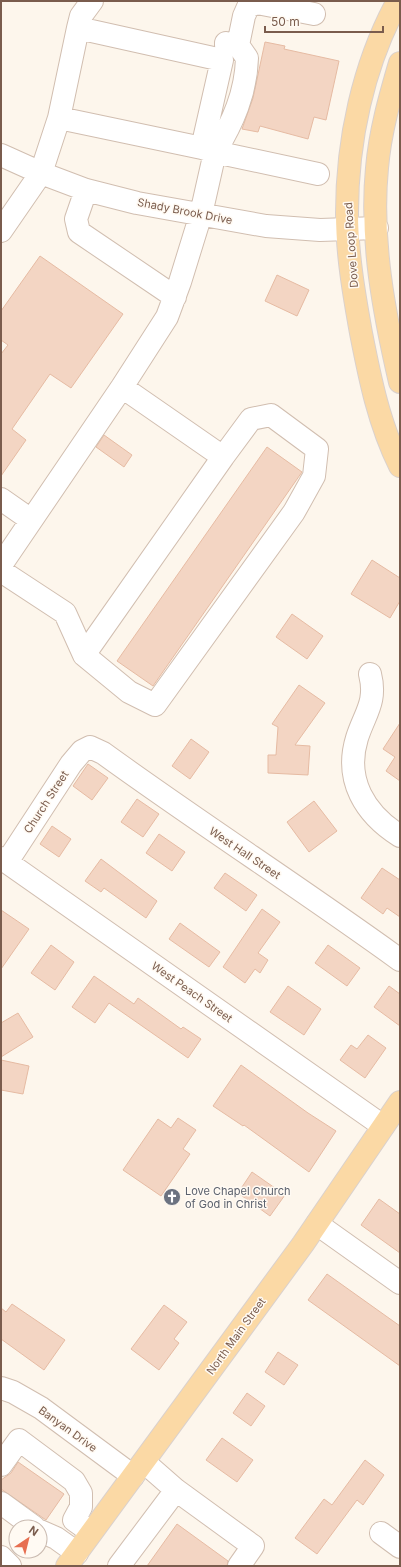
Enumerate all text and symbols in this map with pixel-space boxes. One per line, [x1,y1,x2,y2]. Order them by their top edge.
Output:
scale bar [265,8,383,34]
text: 50 m [271,14,300,29]
street label: Shady Brook Drive [136,195,234,227]
street label: Dove Loop Road [341,202,361,288]
street label: Church Street [21,768,72,836]
street label: West Hall Street [207,824,284,882]
street label: West Peach Street [149,959,236,1025]
place label: Love Chapel Church of God in Christ [185,1184,291,1211]
church icon: Love Chapel Church of God in Christ [162,1187,182,1207]
street label: North Main Street [203,1294,269,1377]
street label: Banyan Drive [36,1403,100,1455]
north arrow [8,1519,48,1559]
text: N [26,1523,41,1539]

